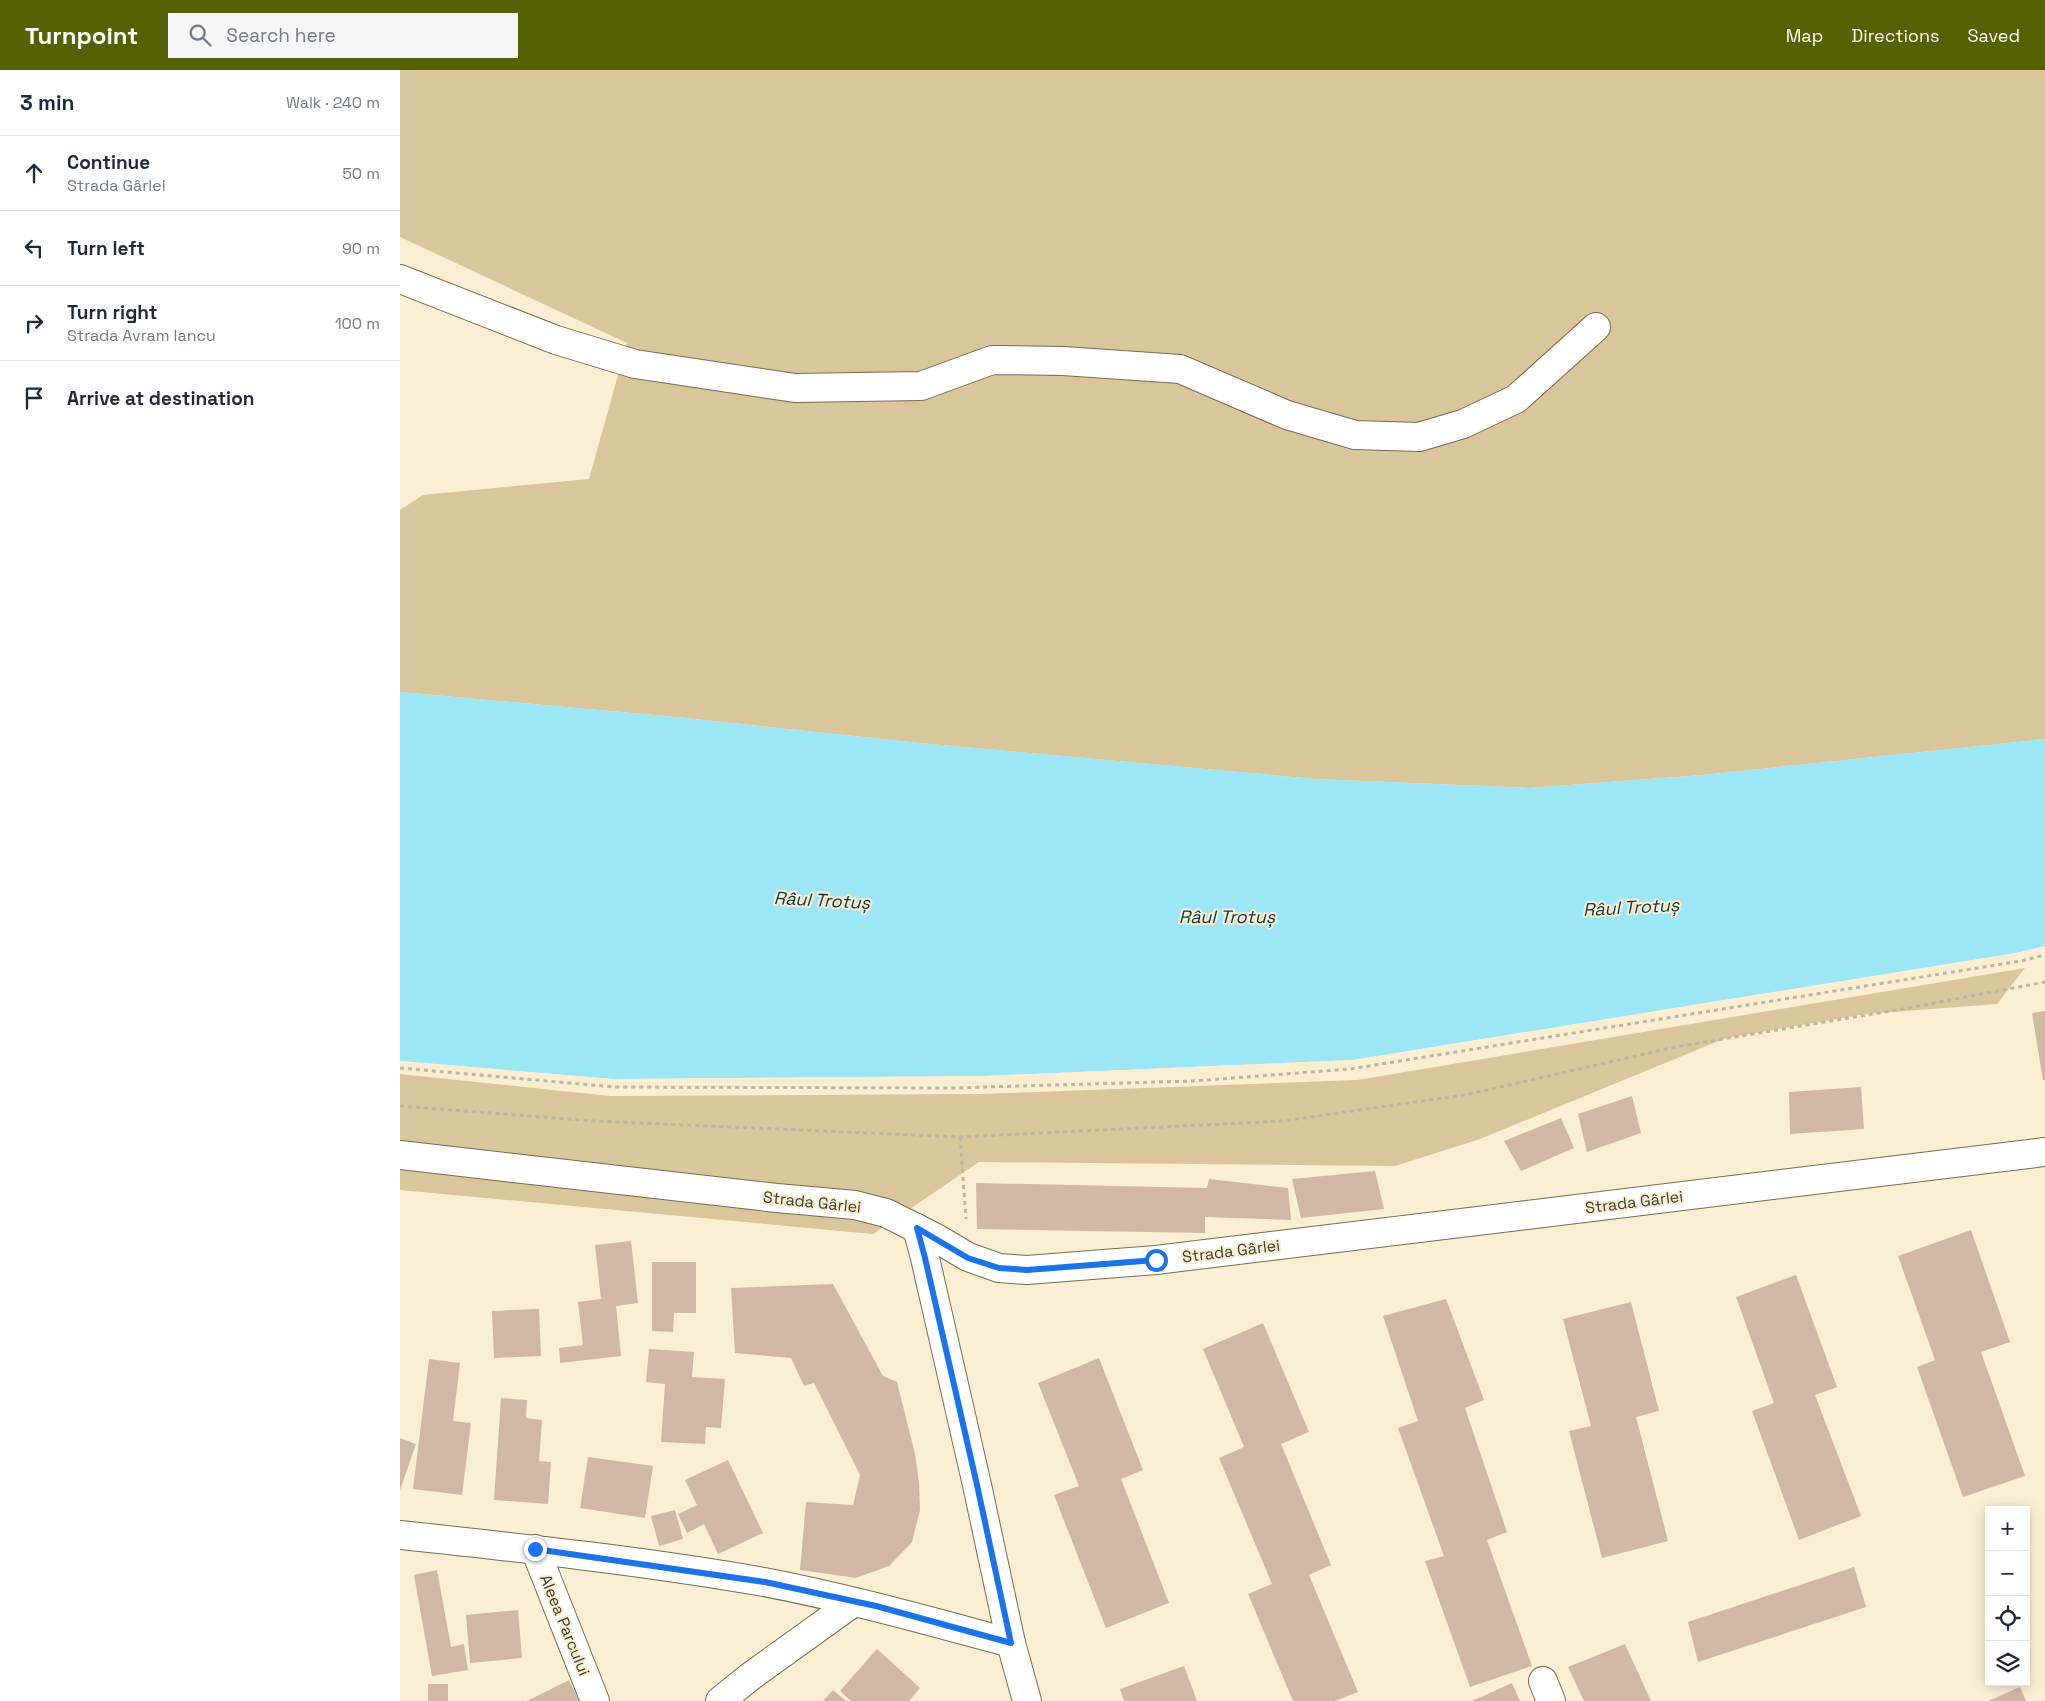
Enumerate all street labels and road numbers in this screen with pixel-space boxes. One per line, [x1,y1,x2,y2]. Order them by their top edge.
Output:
street label: Strada Gârlei [762,1186,862,1218]
street label: Strada Gârlei [1584,1186,1684,1218]
street label: Strada Gârlei [1181,1235,1281,1267]
street label: Aleea Parcului [535,1571,595,1679]

